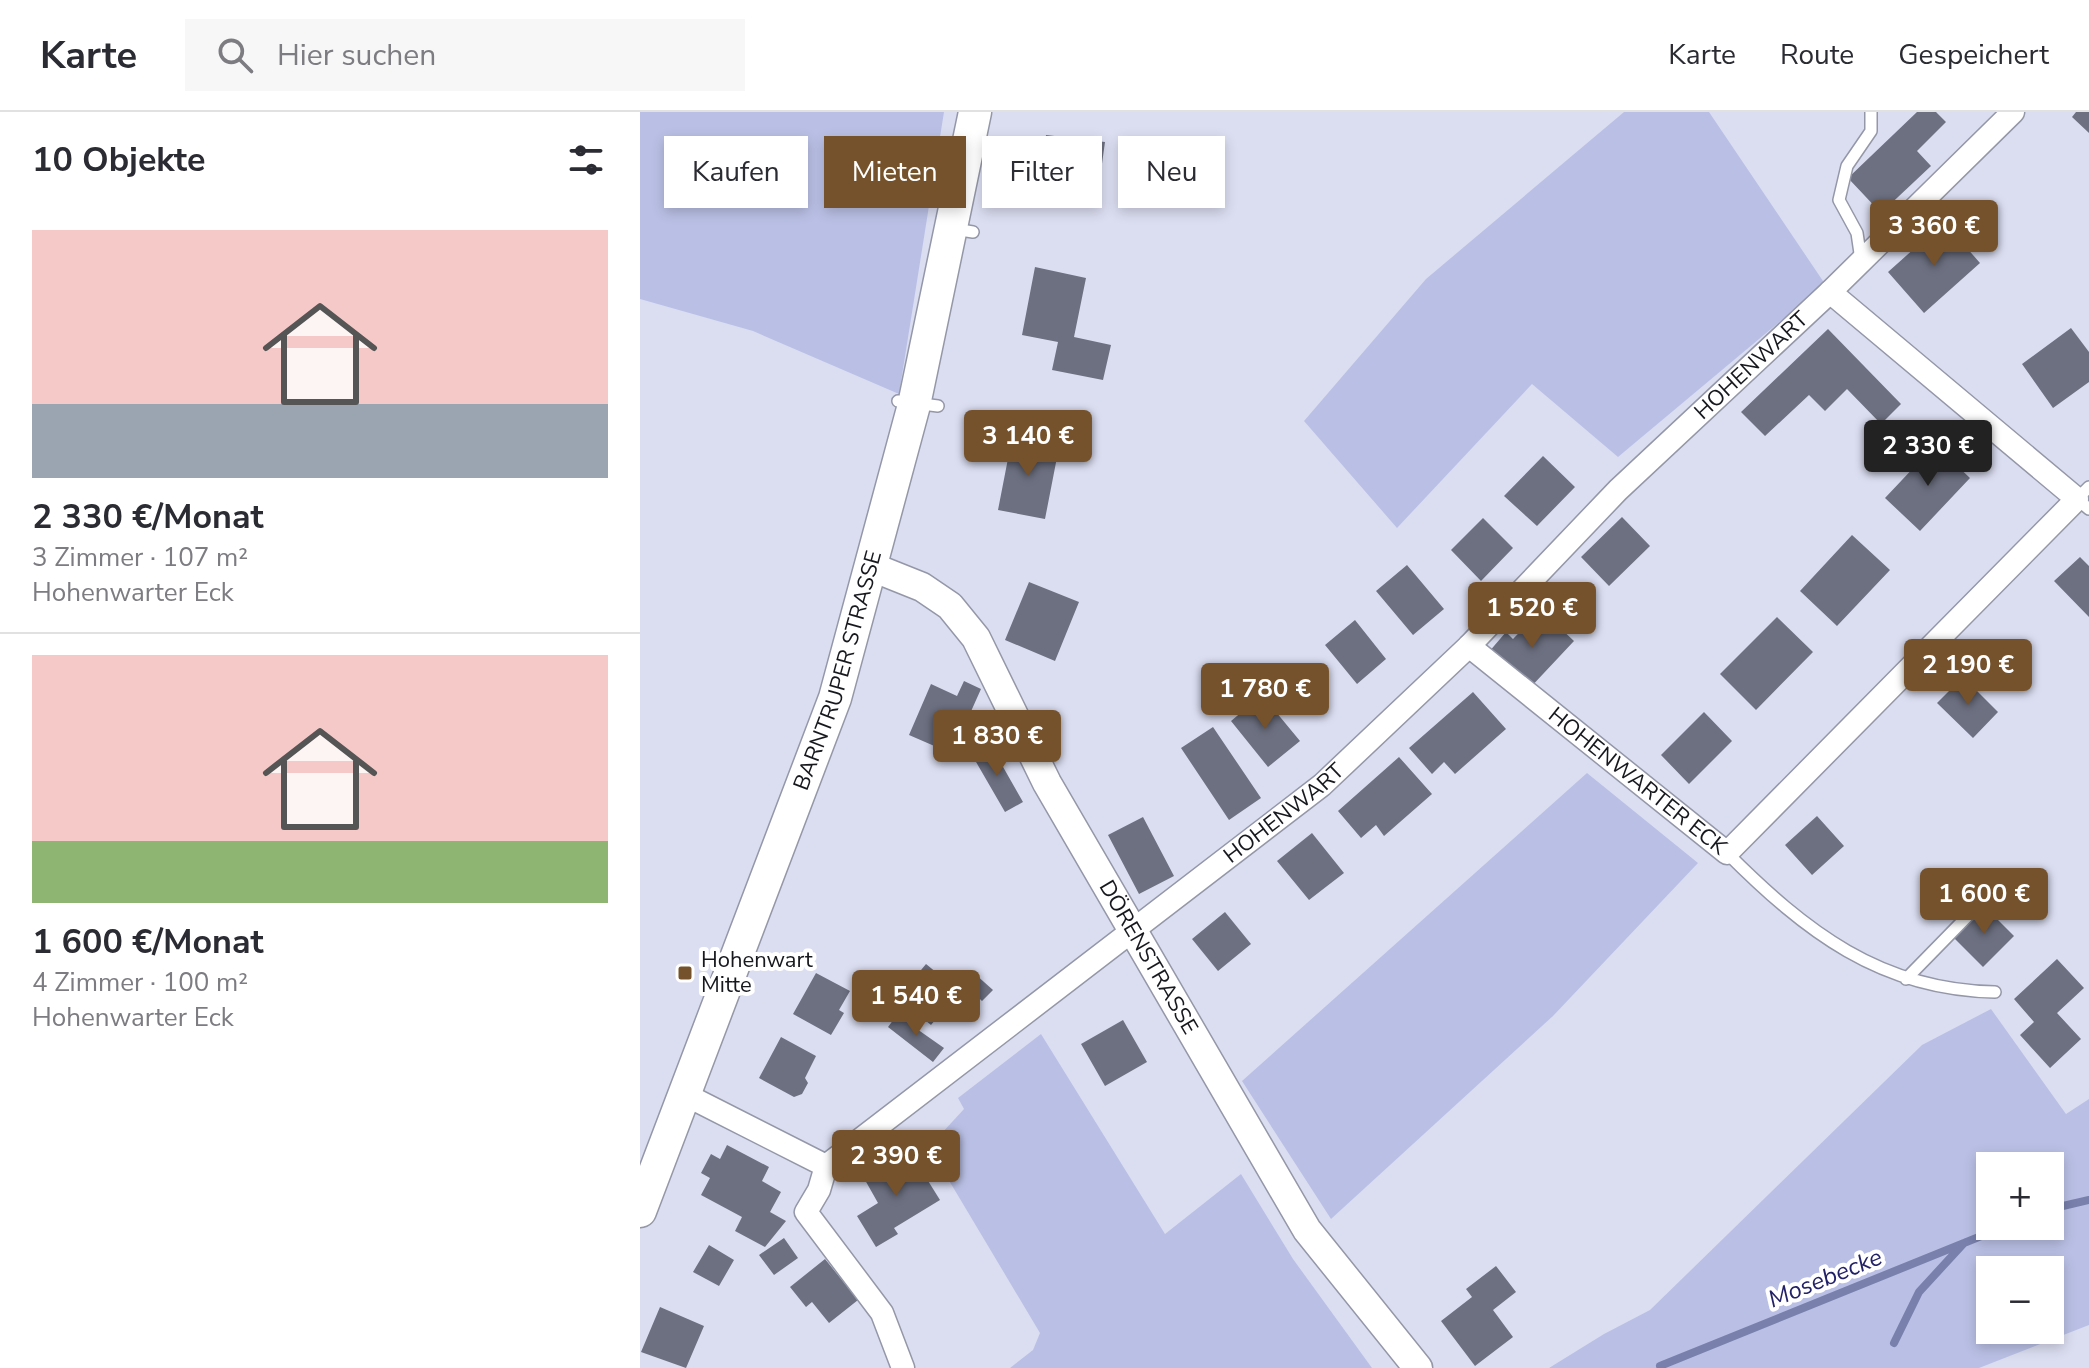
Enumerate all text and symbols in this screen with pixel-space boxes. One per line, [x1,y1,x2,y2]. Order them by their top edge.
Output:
search box [185,19,745,91]
text: Karte [40,30,137,81]
icon: search [213,33,257,77]
text: Hier suchen [277,35,436,76]
text: Karte [1668,36,1736,74]
text: Route [1780,36,1854,74]
text: Gespeichert [1898,36,2049,74]
chip: Kaufen [664,136,808,208]
chip: Mieten [824,136,966,208]
chip: Filter [982,136,1102,208]
chip: Neu [1118,136,1225,208]
text: 10 Objekte [32,137,205,183]
icon: filters [564,138,608,182]
pin: 3 360 € [1860,200,2008,268]
text: 3 360 € [1888,208,1980,243]
icon: home [248,282,392,426]
street label: HOHENWART [1688,304,1816,426]
pin: 3 140 € [954,410,1102,478]
text: 3 140 € [982,418,1074,453]
pin: 2 330 € [1854,420,2002,488]
text: 2 330 € [1882,428,1974,463]
text: 2 330 €/Monat [32,494,264,540]
text: 3 Zimmer · 107 m² [32,540,248,575]
street label: BARNTRUPER STRASSE [786,547,889,795]
text: Hohenwarter Eck [32,575,234,610]
pin: 1 520 € [1458,582,1606,650]
text: 1 520 € [1486,590,1578,625]
pin: 2 190 € [1894,639,2042,707]
text: 2 190 € [1922,647,2014,682]
pin: 1 780 € [1191,663,1339,731]
text: 1 780 € [1219,671,1311,706]
street label: HOHENWARTER ECK [1542,700,1734,863]
icon: home [248,707,392,851]
pin: 1 830 € [923,710,1071,778]
text: 1 830 € [951,718,1043,753]
street label: HOHENWART [1217,756,1351,870]
pin: 1 600 € [1910,868,2058,936]
street label: DÖRENSTRASSE [1092,875,1205,1040]
text: 1 600 € [1938,876,2030,911]
text: 1 600 €/Monat [32,919,264,965]
place label: Hohenwart Mitte [701,945,813,1000]
marker: Hohenwart Mitte [676,964,694,982]
text: 4 Zimmer · 100 m² [32,965,248,1000]
pin: 1 540 € [842,970,990,1038]
text: 1 540 € [870,978,962,1013]
text: Hohenwarter Eck [32,1000,234,1035]
pin: 2 390 € [822,1130,970,1198]
text: 2 390 € [850,1138,942,1173]
map controls [1976,1152,2064,1344]
button: + [1976,1152,2064,1240]
water label: Mosebecke [1763,1241,1887,1315]
button: − [1976,1256,2064,1344]

